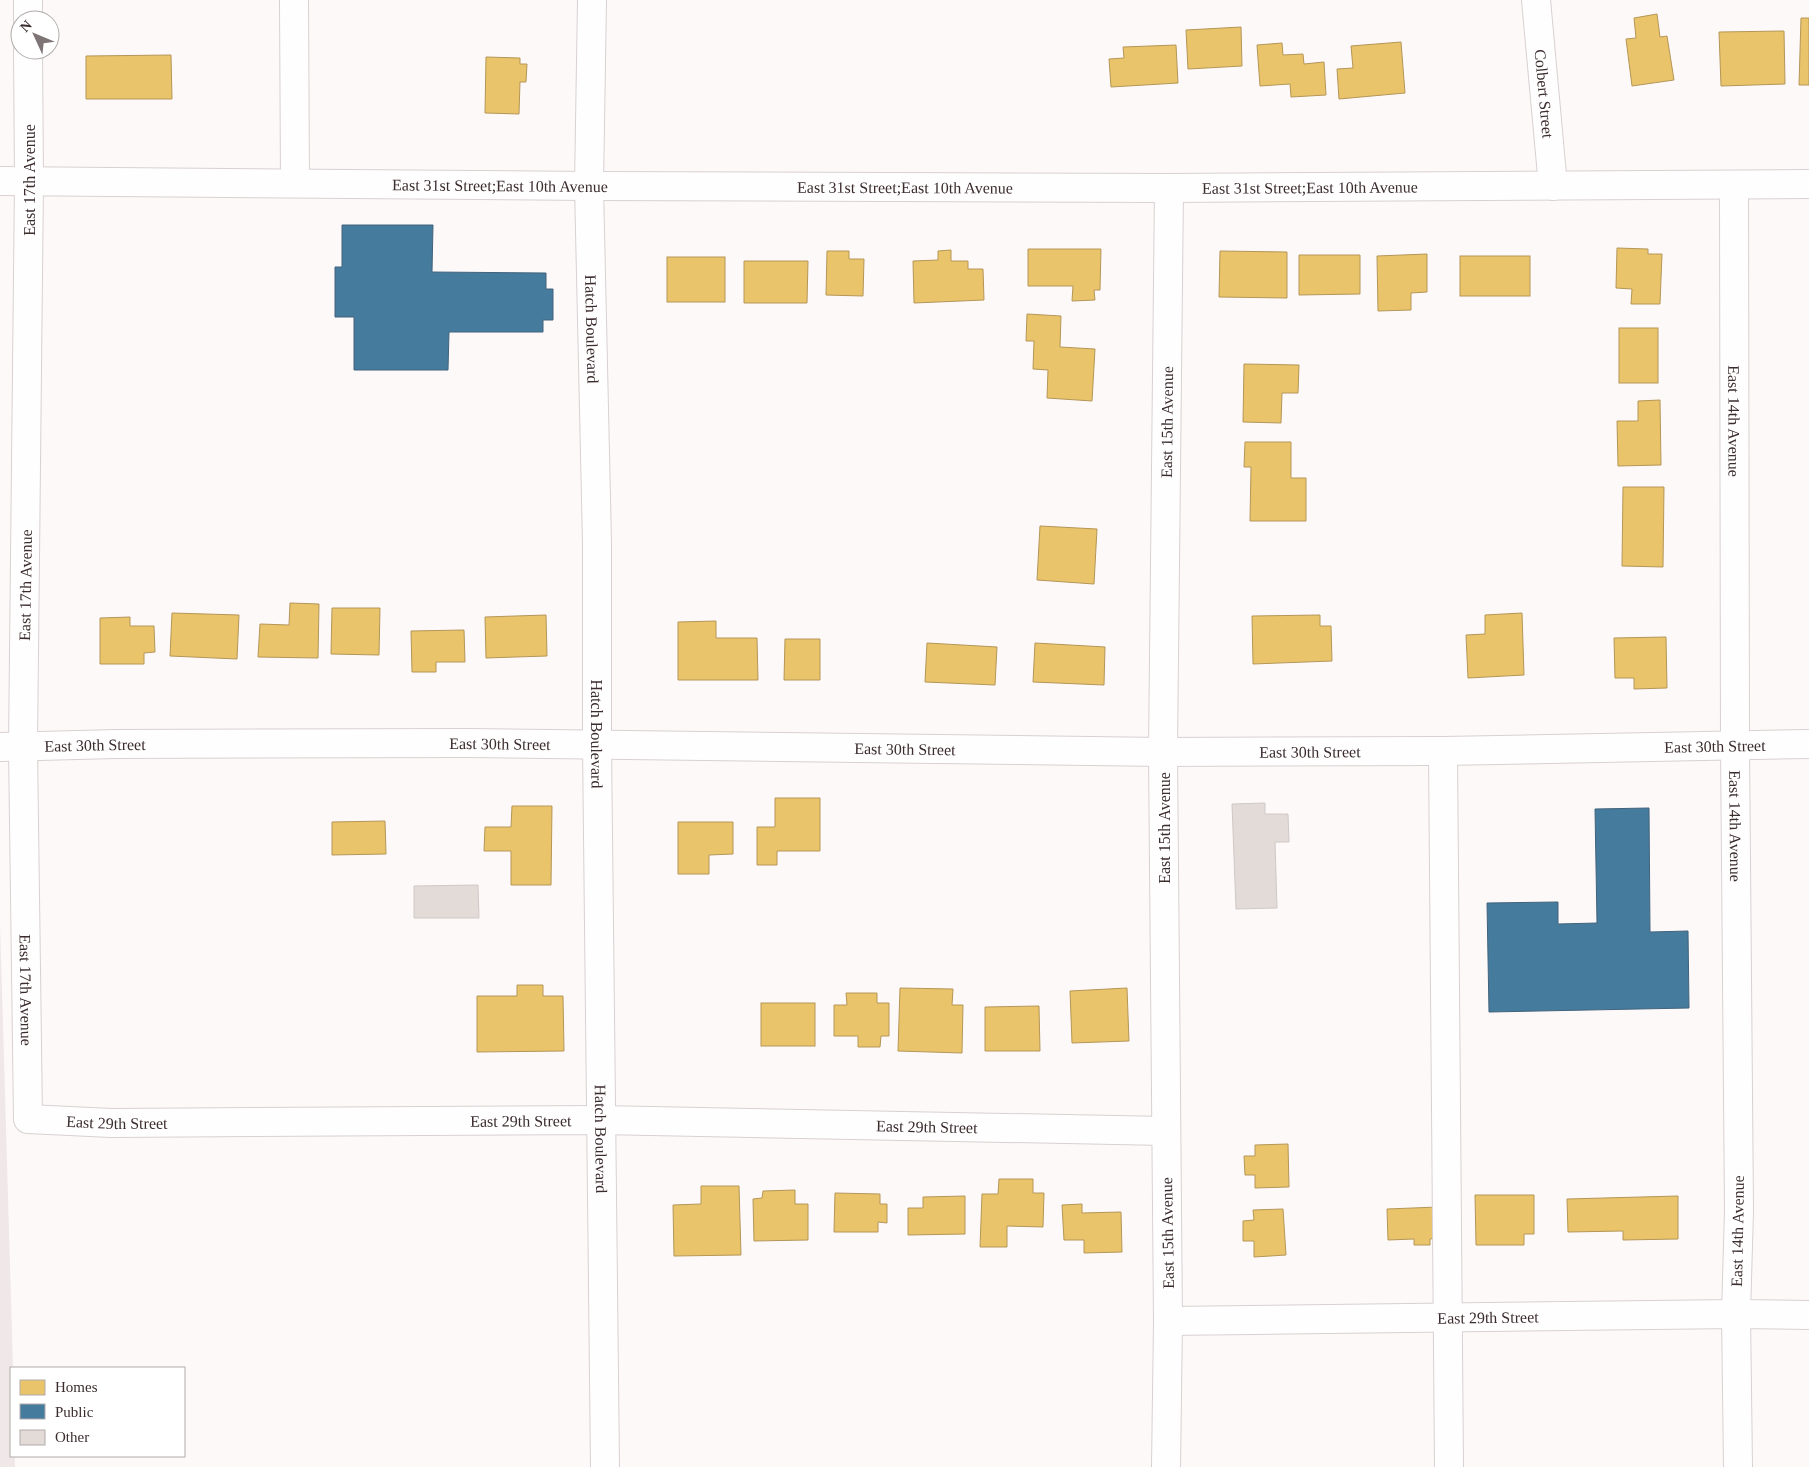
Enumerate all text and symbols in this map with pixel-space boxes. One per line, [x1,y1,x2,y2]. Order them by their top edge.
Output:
north arrow [10,10,60,60]
text: N [17,17,35,35]
street label: Colbert Street [1532,48,1557,139]
street label: East 17th Avenue [21,124,38,236]
street label: East 31st Street;East 10th Avenue [392,176,608,195]
street label: East 31st Street;East 10th Avenue [1202,178,1418,197]
street label: East 31st Street;East 10th Avenue [797,179,1013,196]
street label: Hatch Boulevard [582,274,601,384]
street label: East 14th Avenue [1725,365,1743,477]
street label: East 15th Avenue [1158,366,1176,478]
street label: East 17th Avenue [16,529,35,641]
street label: Hatch Boulevard [588,679,605,788]
street label: East 30th Street [449,735,551,753]
street label: East 30th Street [44,736,146,755]
street label: East 30th Street [1664,737,1766,756]
street label: East 30th Street [854,740,956,758]
street label: East 30th Street [1259,743,1361,761]
street label: East 14th Avenue [1726,770,1744,882]
street label: East 15th Avenue [1156,772,1173,884]
street label: East 17th Avenue [17,934,35,1046]
street label: Hatch Boulevard [592,1084,610,1193]
street label: East 29th Street [470,1112,572,1130]
street label: East 29th Street [66,1113,168,1132]
street label: East 29th Street [876,1117,978,1136]
street label: East 14th Avenue [1728,1175,1747,1287]
street label: East 15th Avenue [1158,1177,1177,1289]
street label: East 29th Street [1437,1308,1539,1327]
legend [10,1367,185,1457]
text: Homes [55,1379,98,1395]
text: Public [55,1404,94,1420]
text: Other [55,1429,89,1445]

